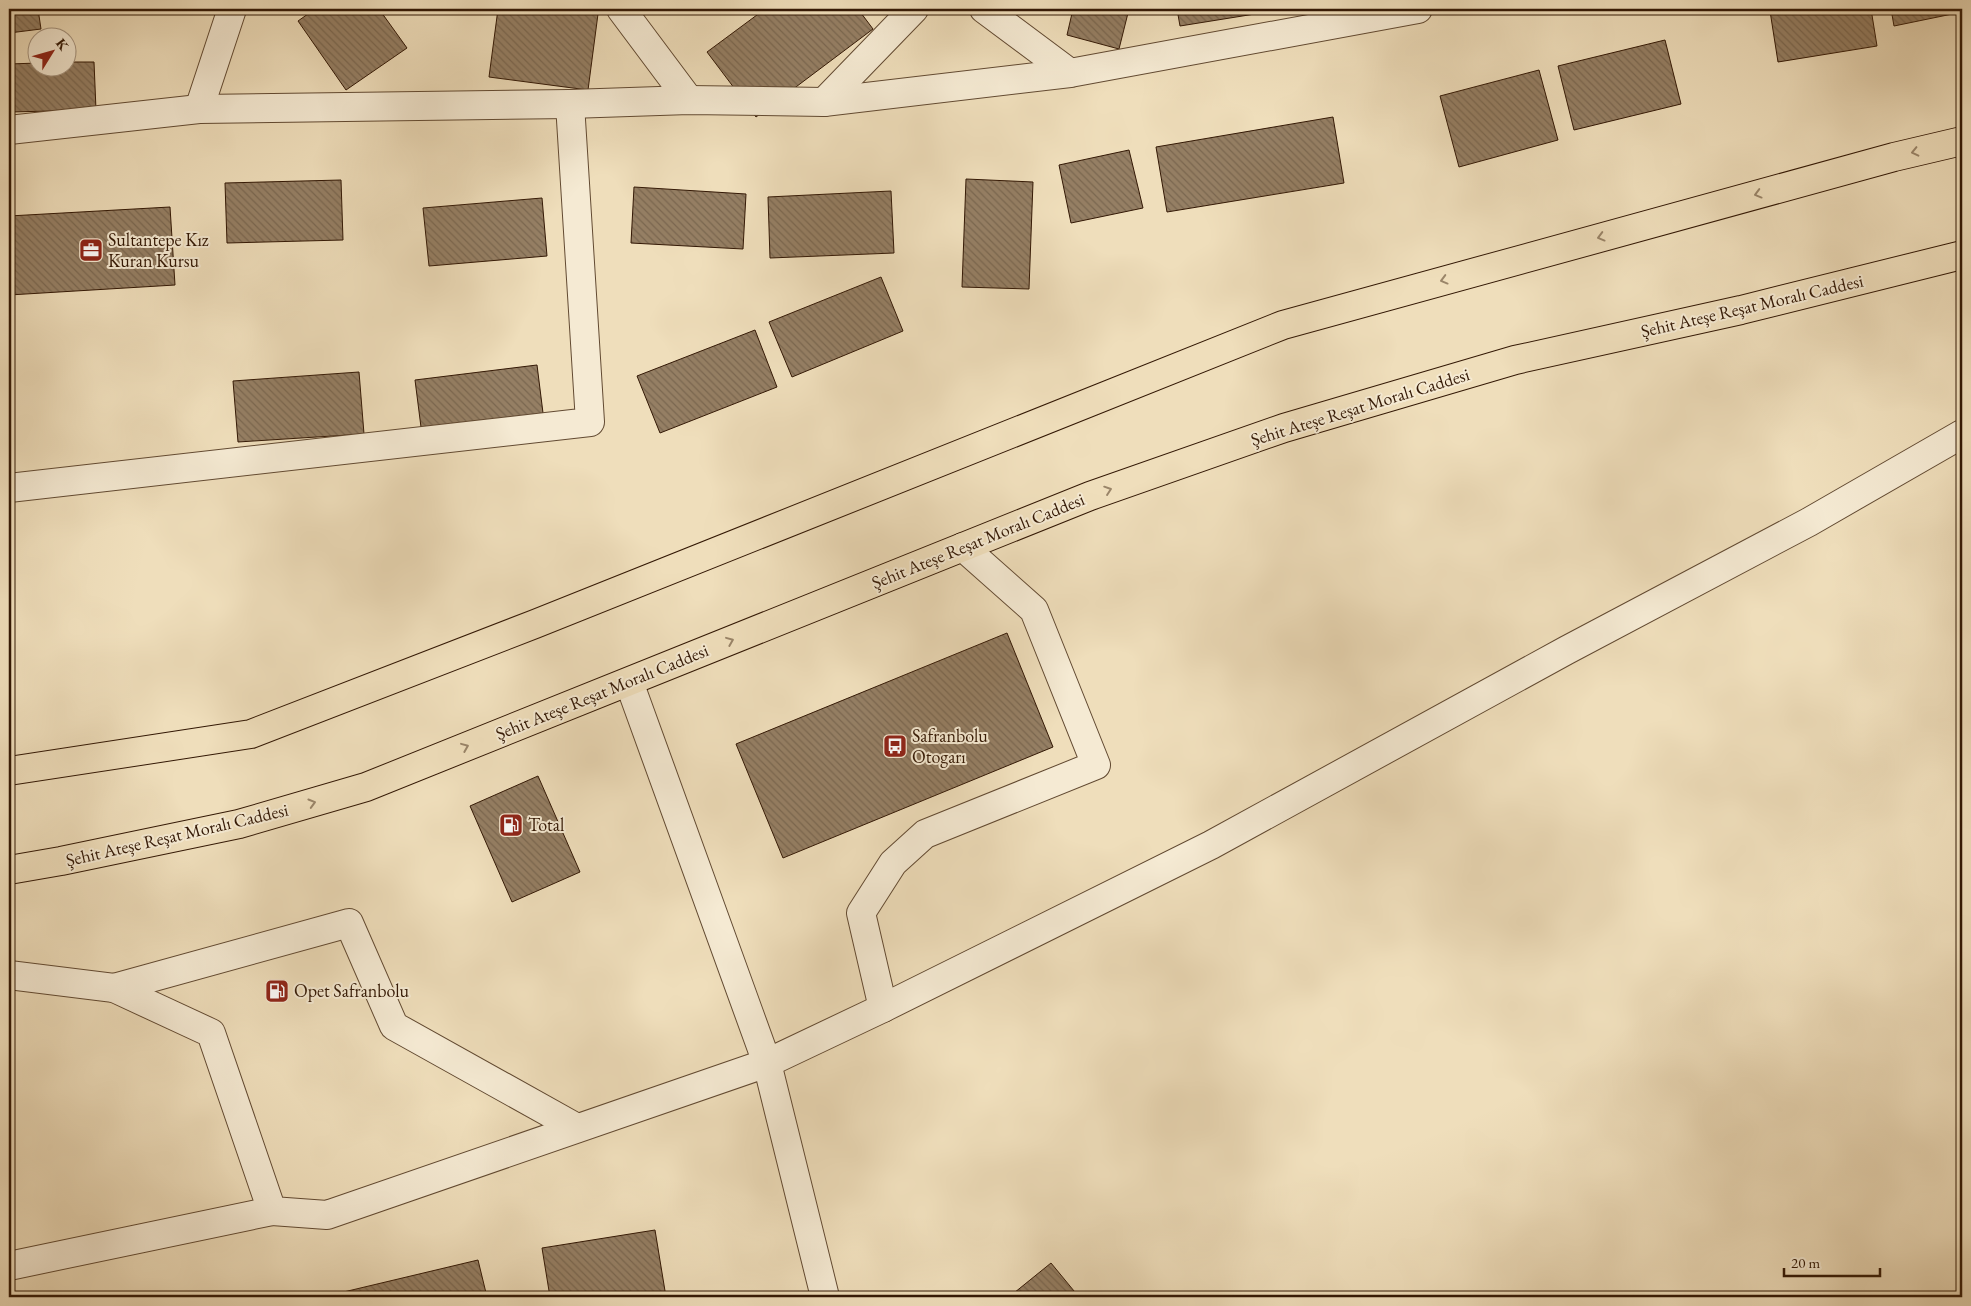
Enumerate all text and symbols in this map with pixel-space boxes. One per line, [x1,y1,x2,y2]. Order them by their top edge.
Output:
north arrow [28,28,78,78]
text: K [52,34,73,54]
one-way arrow [1910,146,1919,157]
one-way arrow [1754,189,1762,199]
place label: Sultantepe Kız Kuran Kursu [108,228,209,272]
one-way arrow [1598,232,1606,242]
office icon: Sultantepe Kız Kuran Kursu [78,237,104,263]
street label: Şehit Ateşe Reşat Moralı Caddesi [1638,269,1866,342]
one-way arrow [1441,275,1449,285]
street label: Şehit Ateşe Reşat Moralı Caddesi [1248,362,1473,451]
one-way arrow [1103,486,1112,496]
street label: Şehit Ateşe Reşat Moralı Caddesi [868,487,1088,594]
one-way arrow [725,637,733,647]
street label: Şehit Ateşe Reşat Moralı Caddesi [492,638,712,745]
place label: Safranbolu Otogarı [912,724,988,768]
bus stop icon: Safranbolu Otogarı [882,733,908,759]
one-way arrow [460,743,469,754]
street label: Şehit Ateşe Reşat Moralı Caddesi [63,798,291,871]
one-way arrow [308,798,316,808]
fuel station icon: Total [498,812,524,838]
place label: Total [528,813,564,836]
fuel station icon: Opet Safranbolu [264,978,290,1004]
place label: Opet Safranbolu [294,979,410,1002]
scale bar [1784,1246,1880,1278]
text: 20 m [1791,1253,1820,1272]

